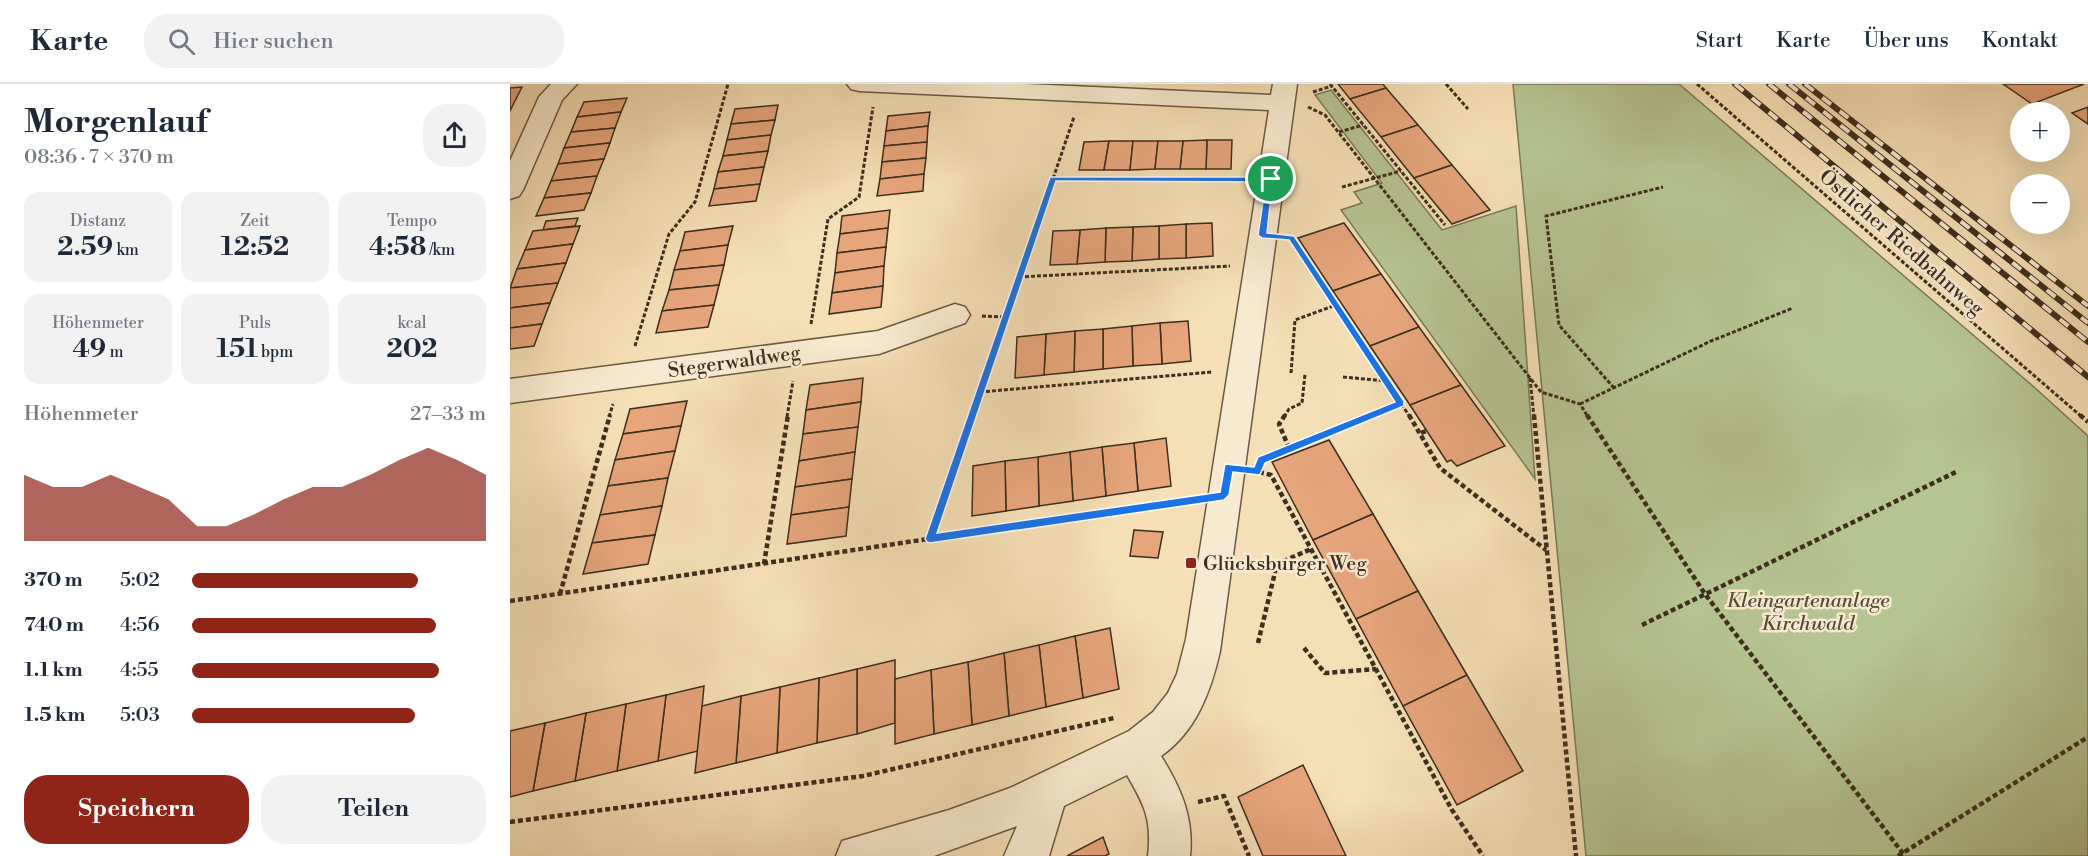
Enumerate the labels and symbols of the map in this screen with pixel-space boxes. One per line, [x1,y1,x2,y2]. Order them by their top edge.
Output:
pin [1245,153,1296,204]
street label: Östlicher Riedbahnweg [1813,164,1990,322]
street label: Stegerwaldweg [666,341,803,384]
place label: Glücksburger Weg [1203,552,1367,577]
marker: Glücksburger Weg [1184,556,1198,570]
park label: Kleingartenanlage Kirchwald [1726,589,1890,637]

